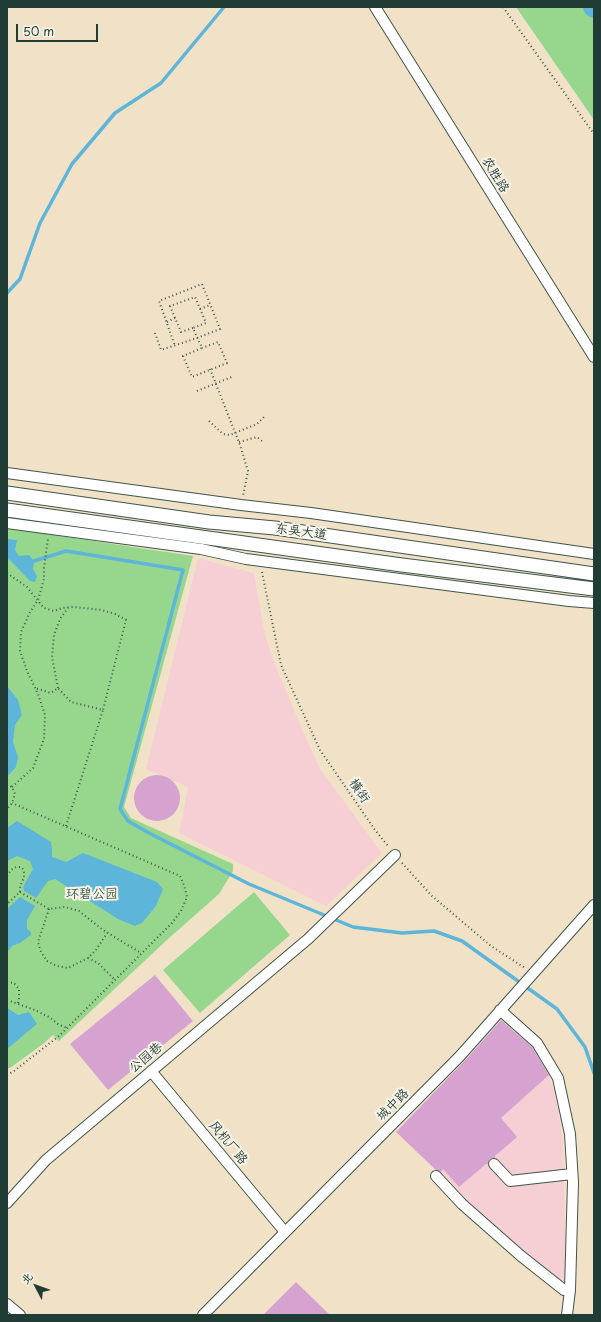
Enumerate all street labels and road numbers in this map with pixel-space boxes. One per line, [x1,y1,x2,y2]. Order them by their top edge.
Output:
street label: 农胜路 [478,154,512,196]
street label: 东吴大道 [274,521,328,543]
street label: 横街 [345,776,373,806]
street label: 公园巷 [126,1039,166,1077]
street label: 城中路 [374,1086,412,1124]
street label: 风机厂路 [205,1118,251,1168]

